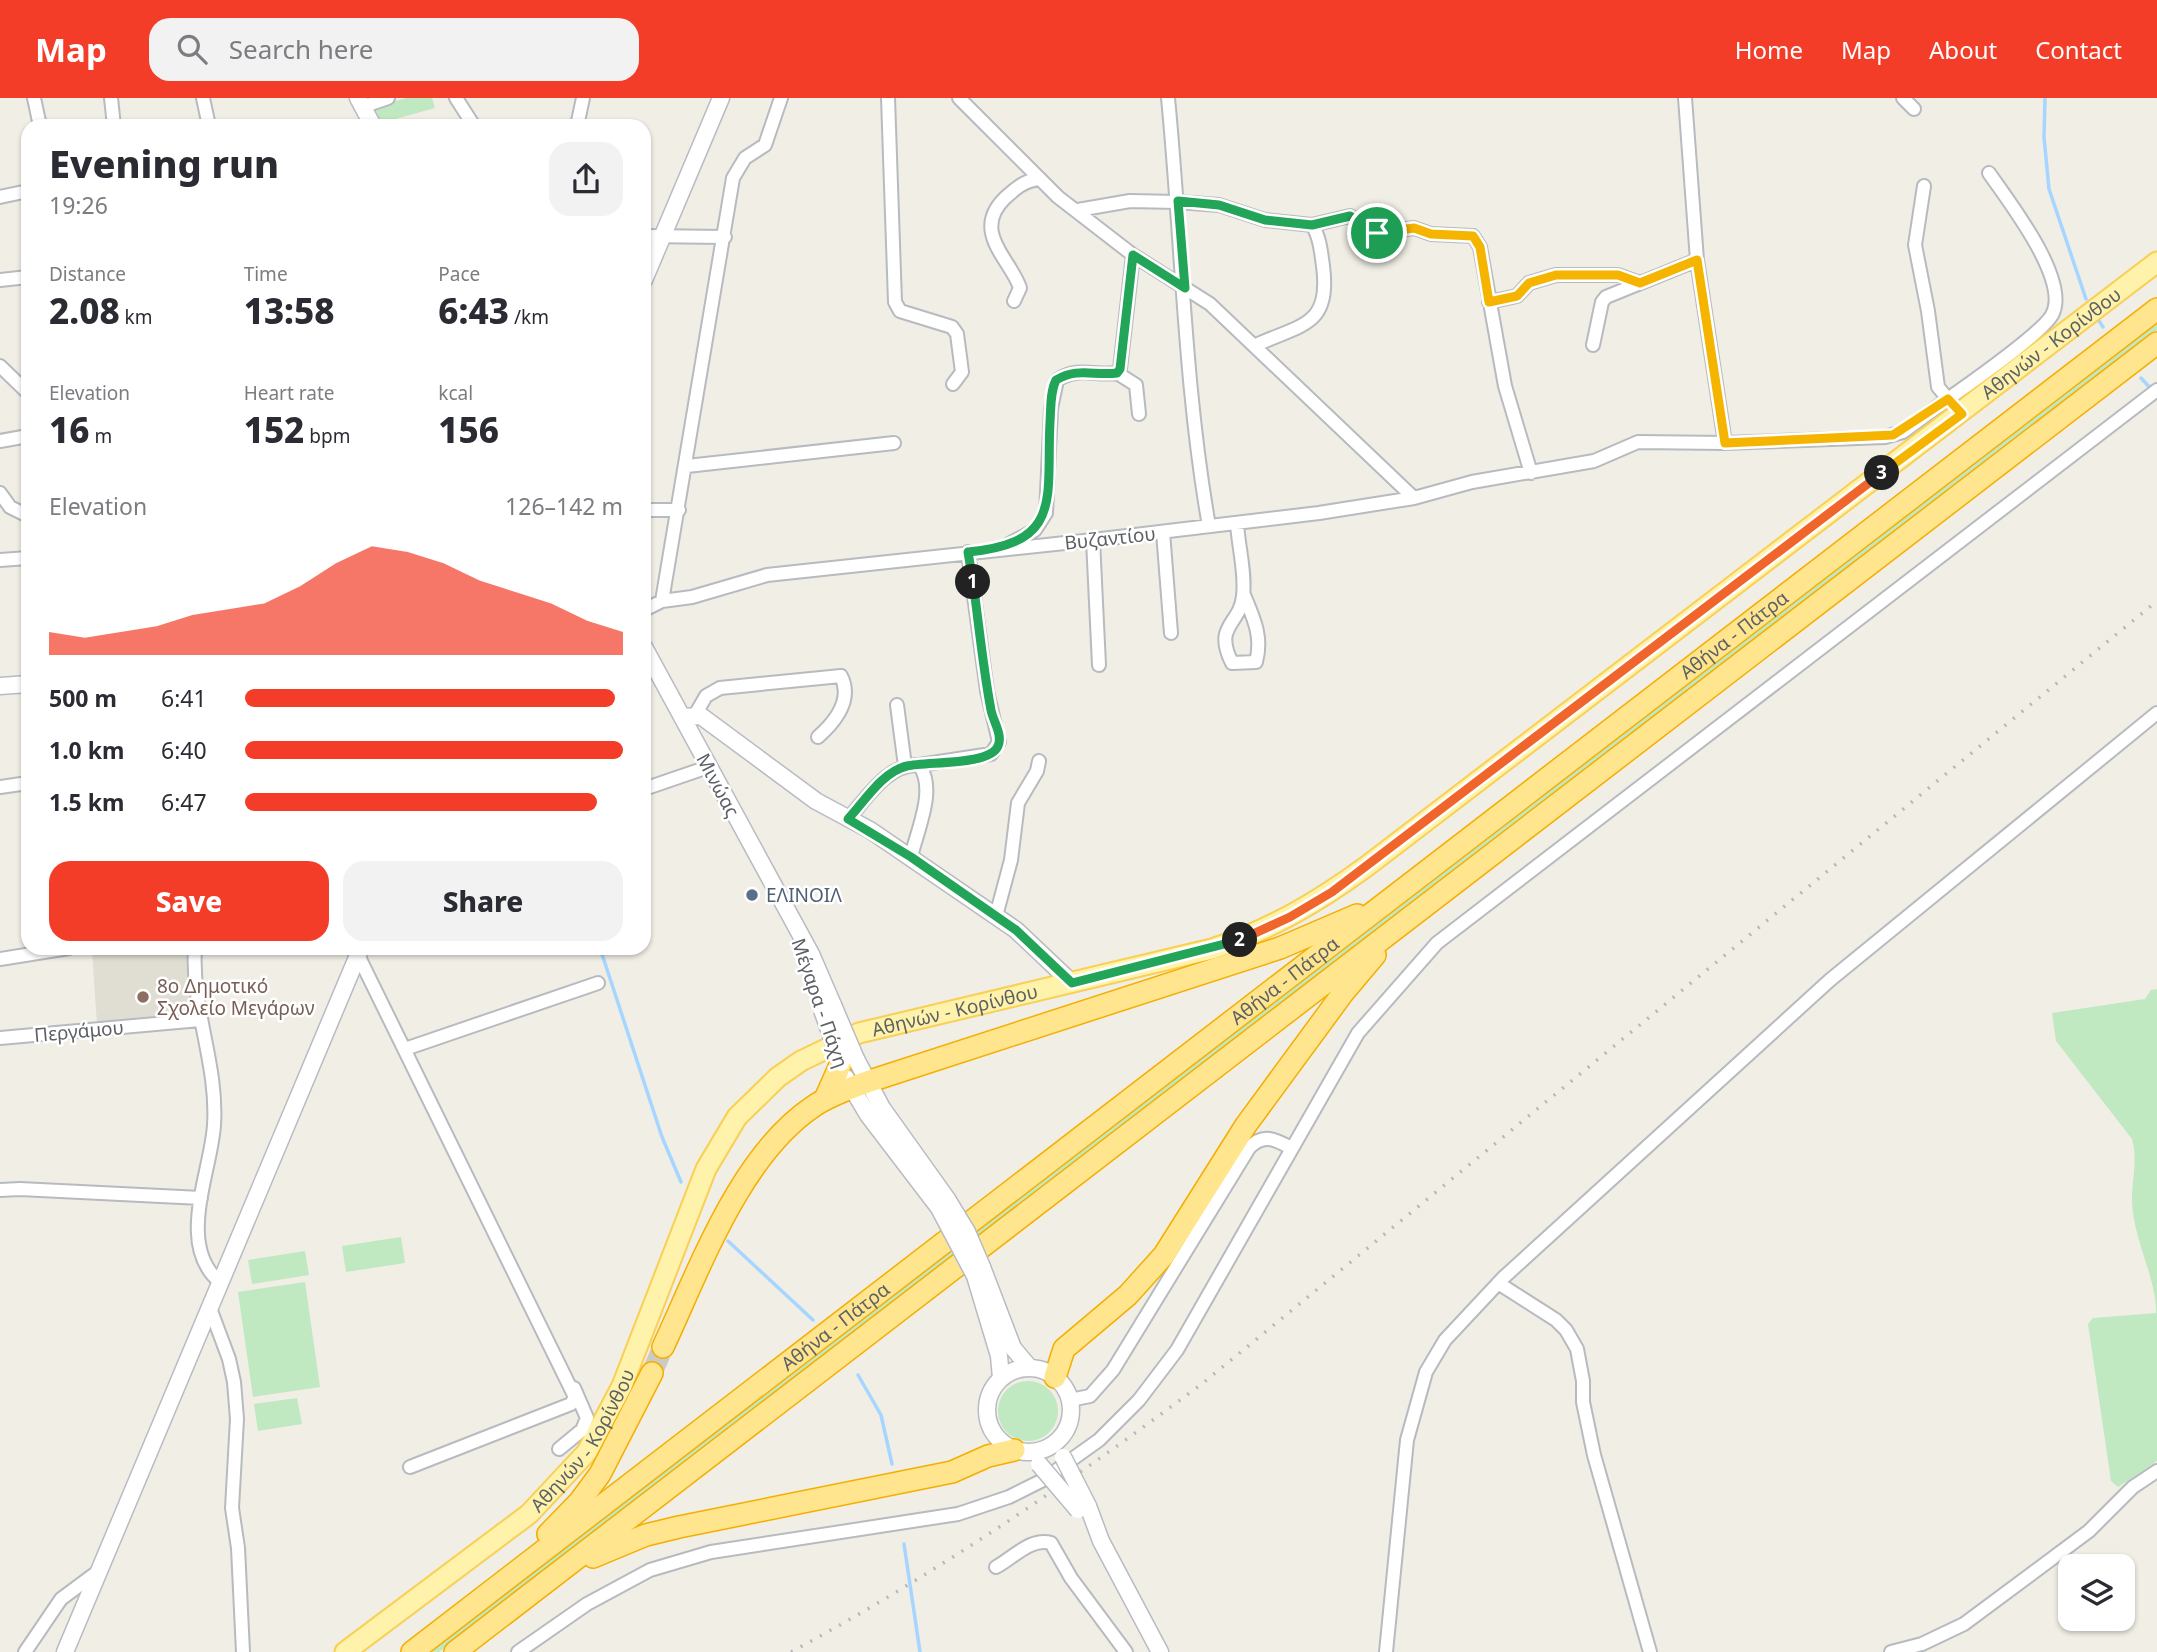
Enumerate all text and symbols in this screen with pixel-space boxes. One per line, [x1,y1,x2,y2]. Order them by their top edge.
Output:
search box [149,18,639,81]
text: Map [35,27,107,72]
icon: search [173,30,211,68]
text: Search here [229,31,373,67]
text: Home [1735,33,1803,66]
text: Map [1841,33,1891,66]
text: About [1929,33,1997,66]
text: Contact [2035,33,2122,66]
text: Evening run [49,137,279,189]
button: share [549,142,623,216]
text: 19:26 [49,189,108,221]
pin [1347,203,1407,263]
icon: arrive [1358,214,1396,252]
text: Distance [49,261,126,287]
text: Time [244,261,288,287]
text: Pace [438,261,480,287]
street label: Αθηνών - Κορίνθου [1976,281,2126,405]
text: 2.08 [49,287,120,334]
text: 13:58 [244,287,335,334]
text: 6:43 [438,287,509,334]
text: km [120,304,153,330]
text: /km [509,304,549,330]
text: Elevation [49,380,130,406]
text: Heart rate [244,380,334,406]
text: kcal [438,380,473,406]
text: 16 [49,406,89,453]
text: 152 [244,406,304,453]
text: 156 [438,406,499,453]
text: m [89,423,112,449]
text: bpm [304,423,350,449]
pin: 3 [1864,456,1899,490]
text: 3 [1876,459,1887,485]
text: Elevation [49,490,147,522]
text: 126–142 m [505,490,623,522]
street label: Βυζαντίου [1063,520,1157,556]
pin: 1 [956,564,990,600]
text: 1 [967,568,978,594]
street label: Αθήνα - Πάτρα [1674,584,1794,685]
text: 500 m [49,682,117,714]
text: 6:41 [161,682,207,714]
text: 1.0 km [49,734,124,766]
text: 6:40 [161,734,207,766]
street label: Μινώας [690,748,746,822]
text: 1.5 km [49,786,124,818]
text: 6:47 [161,786,207,818]
button: Save [49,861,329,941]
button: Share [343,861,623,941]
place label: ΕΛΙΝΟΙΛ [766,882,842,908]
marker: ΕΛΙΝΟΙΛ [744,887,760,903]
pin: 2 [1222,922,1258,958]
text: 2 [1234,926,1245,952]
street label: Αθήνα - Πάτρα [1225,930,1344,1031]
street label: Μέγαρα - Πάχη [786,935,854,1071]
place label: 8ο Δημοτικό Σχολείο Μεγάρων [157,973,315,1021]
street label: Αθηνών - Κορίνθου [869,978,1040,1043]
marker: 8ο Δημοτικό Σχολείο Μεγάρων [135,989,151,1005]
street label: Περγάμου [33,1014,125,1048]
street label: Αθήνα - Πάτρα [776,1276,895,1376]
street label: Αθηνών - Κορίνθου [524,1365,640,1518]
map controls [2058,1554,2135,1631]
button: layers [2058,1554,2135,1631]

